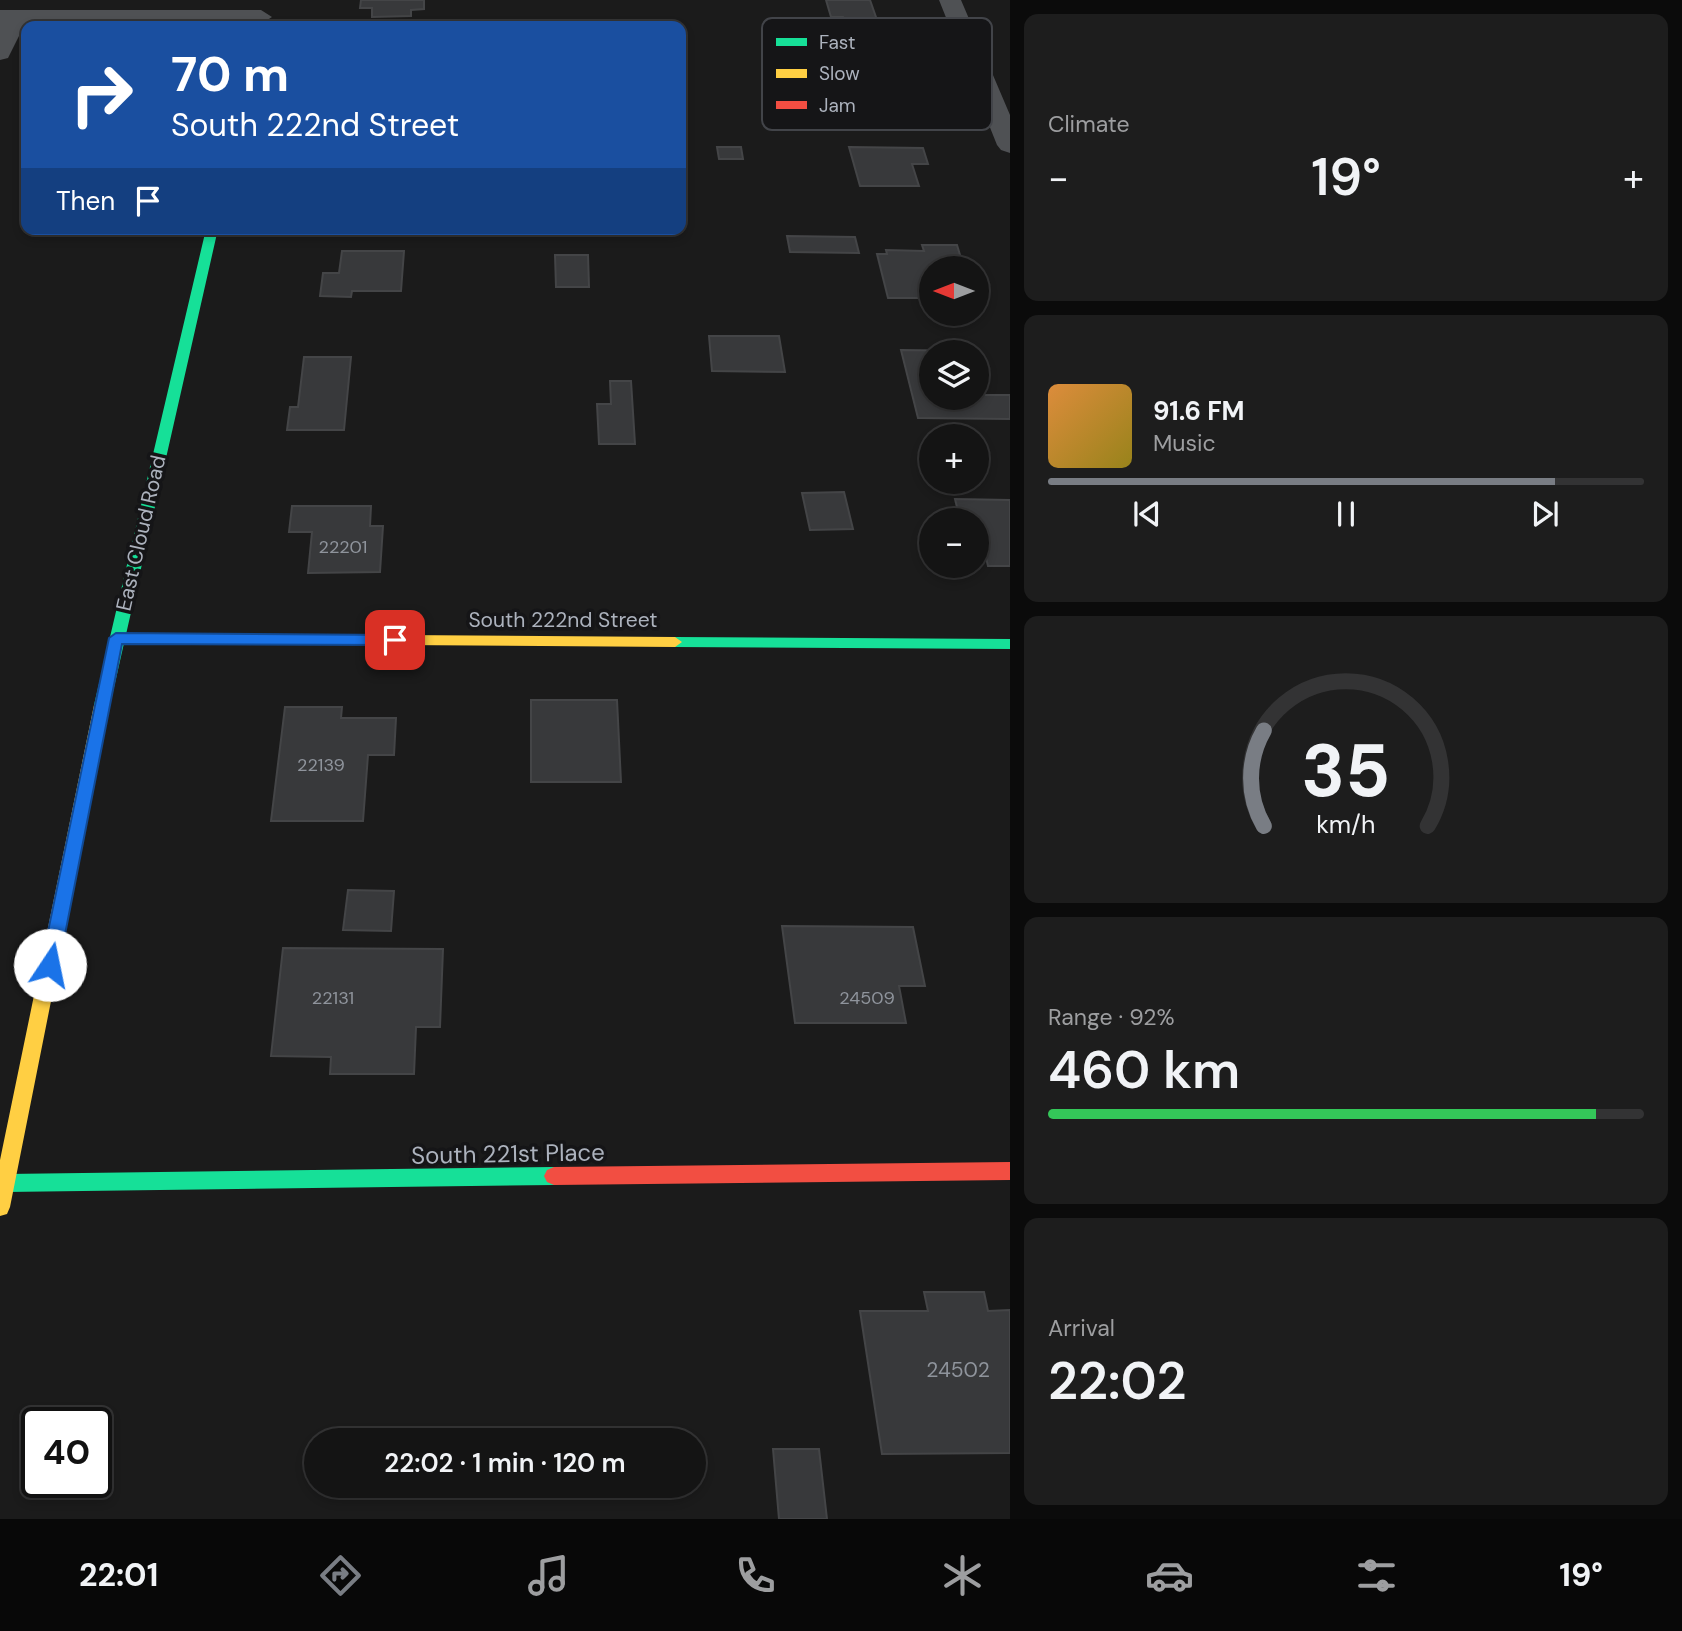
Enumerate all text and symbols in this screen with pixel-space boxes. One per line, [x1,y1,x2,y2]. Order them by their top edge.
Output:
legend [762,18,992,130]
text: Fast [819,30,855,55]
text: 70 m [171,42,289,106]
icon: right [56,49,147,140]
text: Slow [819,61,860,86]
text: Jam [819,93,856,118]
text: South 222nd Street [171,104,459,146]
text: Climate [1048,109,1130,139]
text: 19° [1311,143,1381,211]
text: − [1048,153,1069,203]
text: + [1623,153,1644,203]
icon: arrive [129,182,167,220]
text: Then [56,184,115,218]
north arrow [919,256,989,326]
map controls [919,256,989,578]
button: layers [919,340,989,410]
text: 91.6 FM [1153,394,1245,428]
button: + [919,424,989,494]
text: Music [1153,428,1216,458]
street label: East Cloud Road [109,452,173,614]
icon: previous [1128,495,1166,533]
icon: pause [1327,495,1365,533]
icon: next [1526,495,1564,533]
button: − [919,508,989,578]
house number: 22201 [319,535,367,559]
street label: South 222nd Street [468,606,658,634]
pin [365,610,425,670]
icon: arrive [376,621,414,659]
text: 35 [1301,724,1391,819]
house number: 22139 [297,753,345,777]
text: km/h [1316,807,1376,840]
position arrow [13,928,87,1002]
house number: 22131 [312,986,354,1010]
house number: 24509 [839,986,895,1010]
text: Range · 92% [1048,1002,1175,1032]
text: 460 km [1048,1036,1240,1104]
street label: South 221st Place [411,1136,605,1171]
text: Arrival [1048,1313,1115,1343]
text: 22:02 [1048,1347,1186,1415]
house number: 24502 [926,1356,990,1384]
speed limit sign: 40 [21,1407,112,1498]
text: 22:02 · 1 min · 120 m [384,1446,626,1480]
icon: directions [316,1551,365,1600]
icon: music [524,1551,573,1600]
icon: phone [731,1551,780,1600]
icon: climate [938,1551,987,1600]
icon: car [1145,1551,1194,1600]
icon: filters [1352,1551,1401,1600]
text: 22:01 [79,1554,158,1596]
text: 19° [1559,1554,1603,1596]

